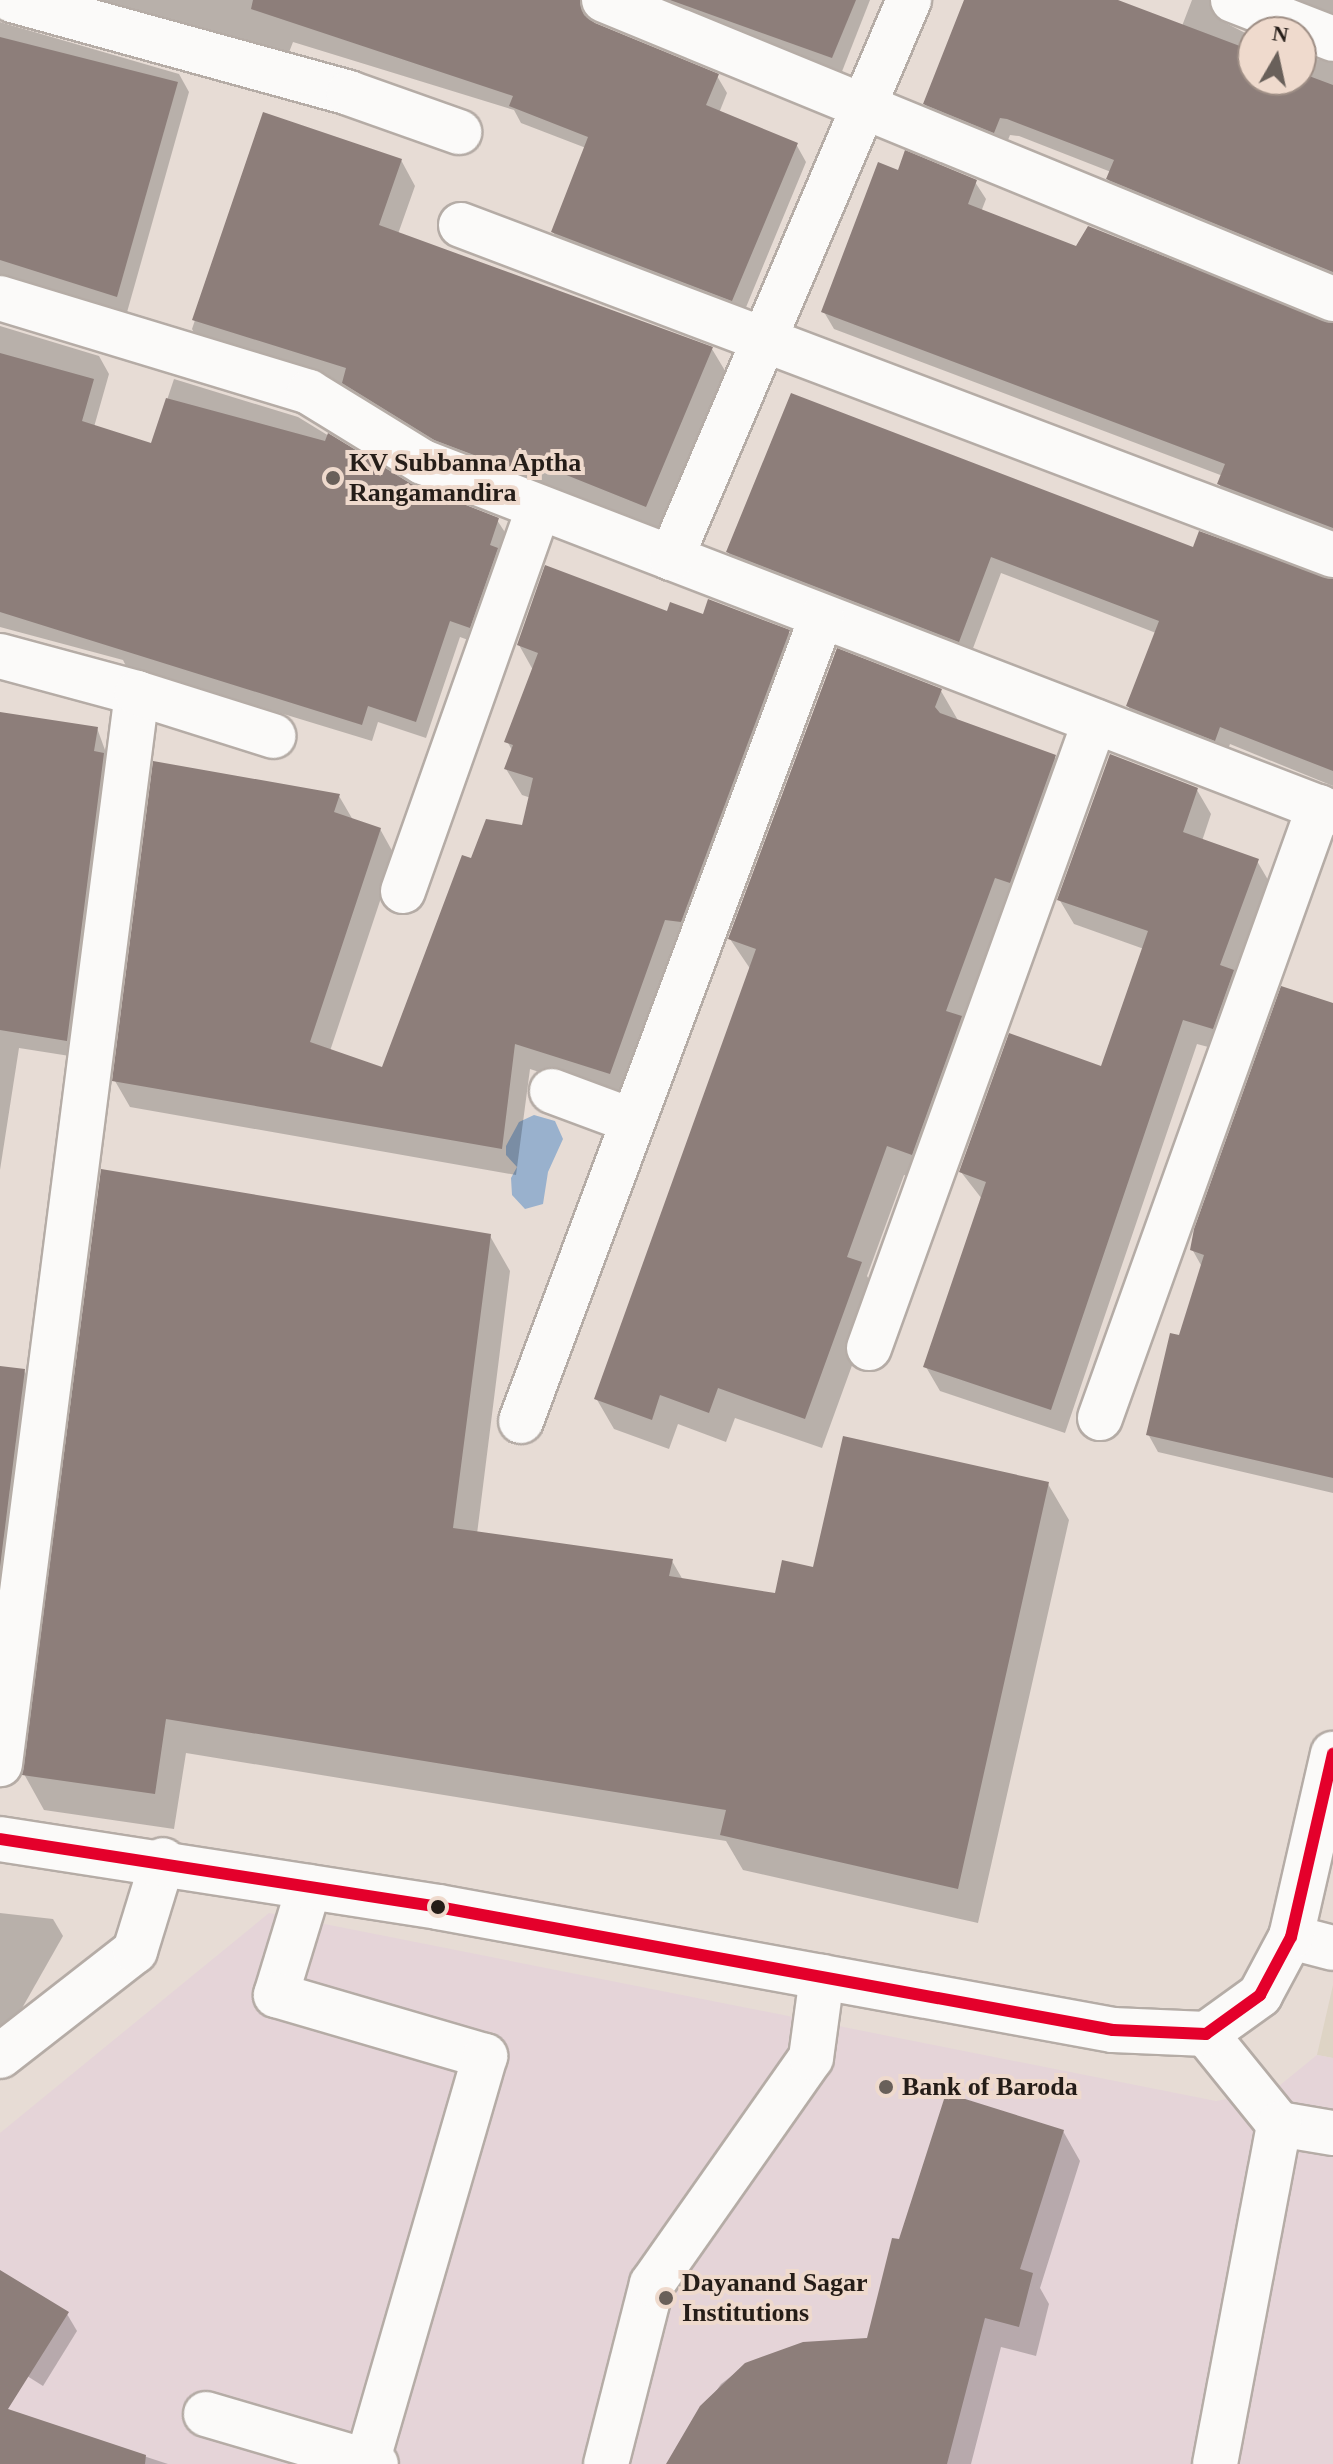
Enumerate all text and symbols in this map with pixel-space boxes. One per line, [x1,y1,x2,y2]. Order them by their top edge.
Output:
north arrow [1237,16,1317,96]
text: N [1271,20,1290,47]
place label: KV Subbanna Aptha Rangamandira [349,447,583,508]
marker: KV Subbanna Aptha Rangamandira [324,469,342,487]
unlabelled marker [430,1899,446,1915]
place label: Bank of Baroda [902,2071,1078,2103]
marker: Bank of Baroda [877,2078,895,2096]
place label: Dayanand Sagar Institutions [682,2267,868,2328]
marker: Dayanand Sagar Institutions [657,2289,675,2307]

